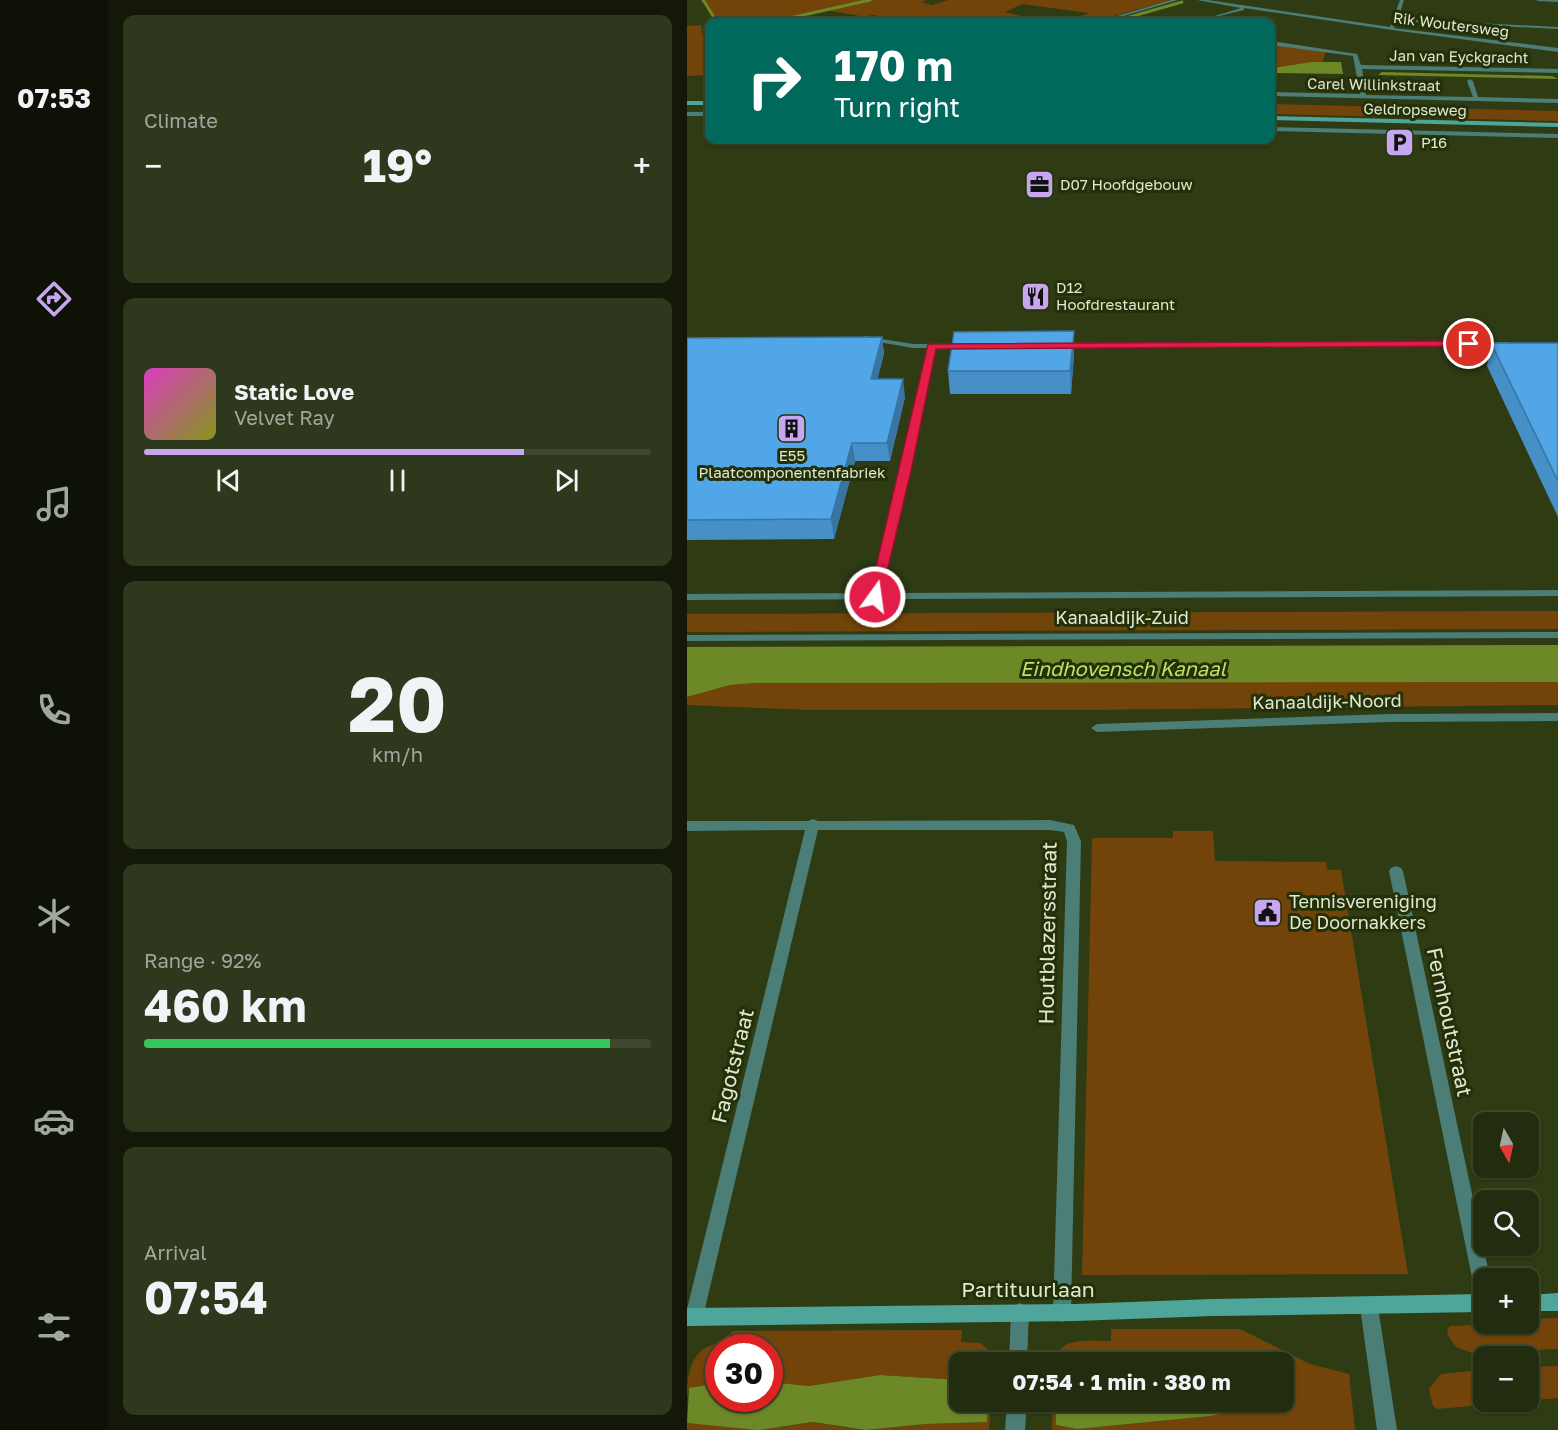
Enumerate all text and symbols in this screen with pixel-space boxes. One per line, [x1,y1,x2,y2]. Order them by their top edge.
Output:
street label: Rik Woutersweg [1392,8,1510,40]
text: 170 m [834,40,953,90]
icon: right [735,42,813,120]
street label: Jan van Eyckgracht [1389,46,1529,66]
street label: Carel Willinkstraat [1307,74,1441,94]
text: 07:53 [17,82,91,114]
text: Turn right [834,91,960,123]
street label: Geldropseweg [1363,99,1467,119]
text: Climate [144,108,218,132]
parking icon: P16 [1384,127,1416,159]
place label: P16 [1421,133,1447,151]
text: 19° [363,138,432,192]
text: − [144,146,162,185]
text: + [633,146,651,185]
office icon: D07 Hoofdgebouw [1023,169,1055,201]
place label: D07 Hoofdgebouw [1060,175,1193,193]
icon: directions [33,278,75,320]
place label: D12 Hoofdrestaurant [1056,278,1175,313]
restaurant icon: D12 Hoofdrestaurant [1019,281,1051,313]
pin [1443,318,1494,369]
icon: arrive [1452,327,1485,360]
text: Static Love [234,378,354,405]
text: Velvet Ray [234,405,335,429]
building icon: E55 Plaatcomponentenfabriek [776,413,808,445]
place label: E55 Plaatcomponentenfabriek [699,446,886,481]
icon: previous [212,464,245,497]
icon: pause [381,464,414,497]
icon: next [550,464,583,497]
icon: music [33,483,75,525]
position arrow [843,565,907,629]
street label: Kanaaldijk-Zuid [1055,606,1189,628]
text: 20 [348,656,447,749]
water label: Eindhovensch Kanaal [1020,656,1226,680]
icon: phone [33,689,75,731]
street label: Kanaaldijk-Noord [1252,689,1402,713]
text: km/h [372,742,423,766]
street label: Houtblazersstraat [1032,841,1062,1025]
place label: Tennisvereniging De Doornakkers [1289,890,1437,933]
icon: climate [33,895,75,937]
public building icon: Tennisvereniging De Doornakkers [1252,896,1284,928]
street label: Fernhoutstraat [1421,945,1478,1099]
text: Range · 92% [144,948,261,972]
text: 460 km [144,978,307,1032]
street label: Fagotstraat [705,1006,759,1126]
icon: car [33,1100,75,1142]
north arrow [1473,1112,1539,1178]
map controls [1473,1112,1539,1412]
button: search [1473,1190,1539,1256]
text: Arrival [144,1240,207,1264]
button: + [1473,1268,1539,1334]
text: 07:54 [144,1270,268,1324]
street label: Partituurlaan [961,1276,1095,1302]
icon: filters [33,1306,75,1348]
speed limit sign: 30 [705,1334,783,1412]
button: − [1473,1346,1539,1412]
text: 07:54 · 1 min · 380 m [1012,1368,1231,1395]

